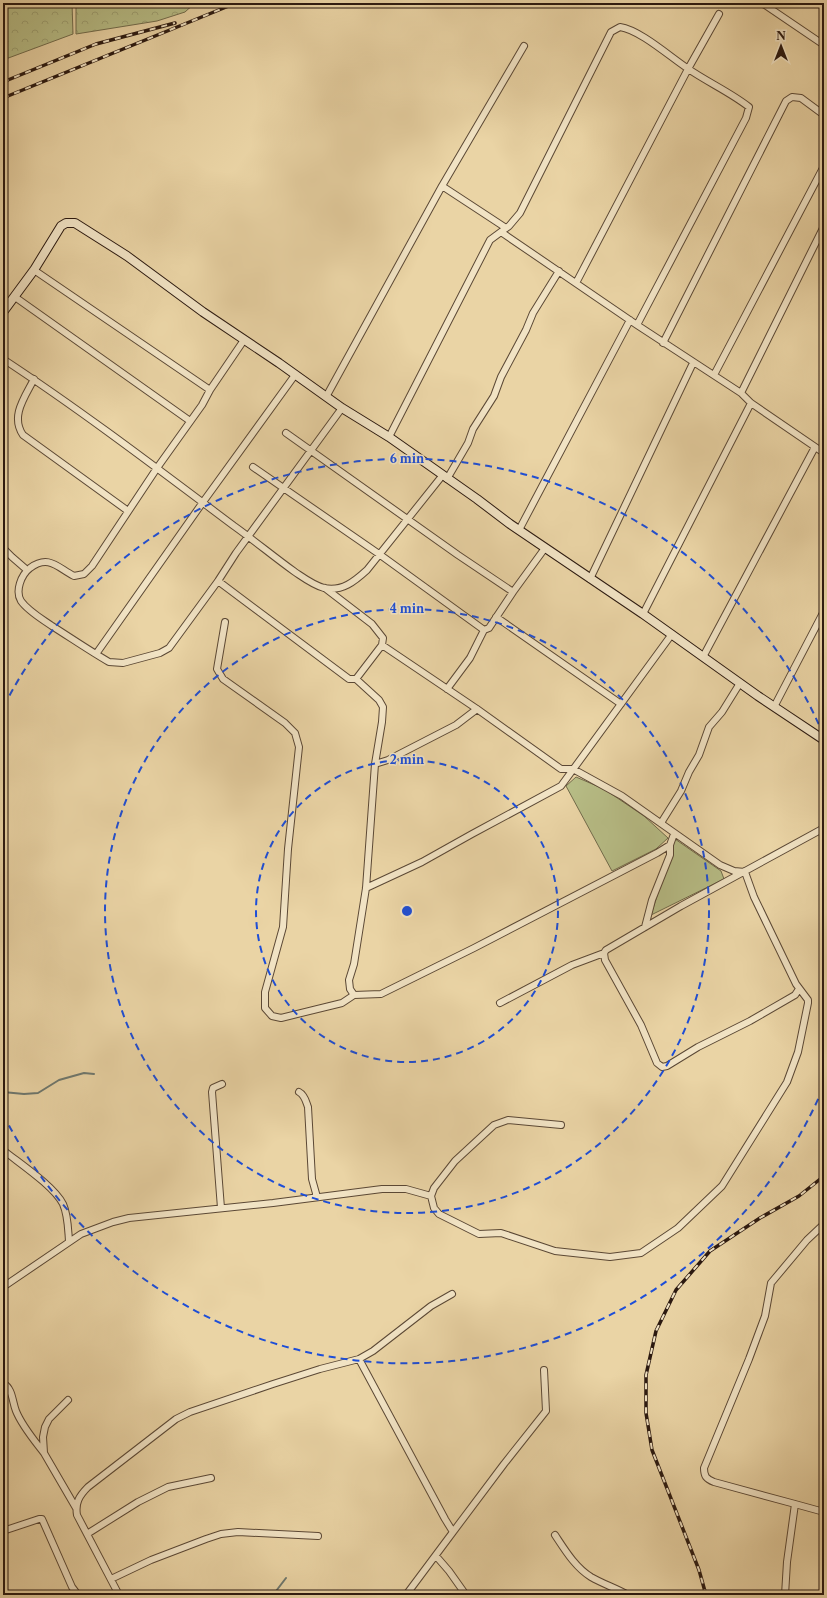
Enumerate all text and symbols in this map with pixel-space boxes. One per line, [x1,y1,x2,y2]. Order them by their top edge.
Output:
north arrow [761,26,801,66]
text: N [776,29,786,43]
text: 6 min [390,451,425,466]
text: 4 min [390,601,425,616]
text: 2 min [390,752,425,767]
centre of rings [400,904,414,918]

